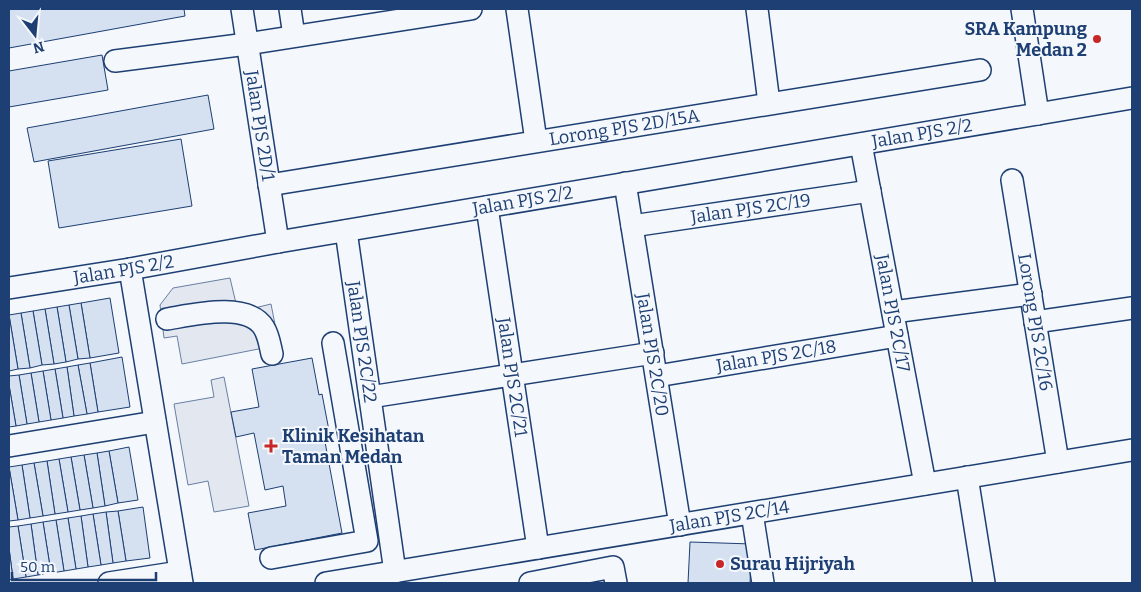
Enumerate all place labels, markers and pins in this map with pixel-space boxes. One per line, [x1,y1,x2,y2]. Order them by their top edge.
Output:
place label: SRA Kampung Medan 2 [964,18,1088,61]
marker: SRA Kampung Medan 2 [1091,33,1103,45]
place label: Klinik Kesihatan Taman Medan [282,425,425,468]
marker: Klinik Kesihatan Taman Medan [264,439,278,453]
place label: Surau Hijriyah [730,553,855,575]
marker: Surau Hijriyah [714,558,726,570]

